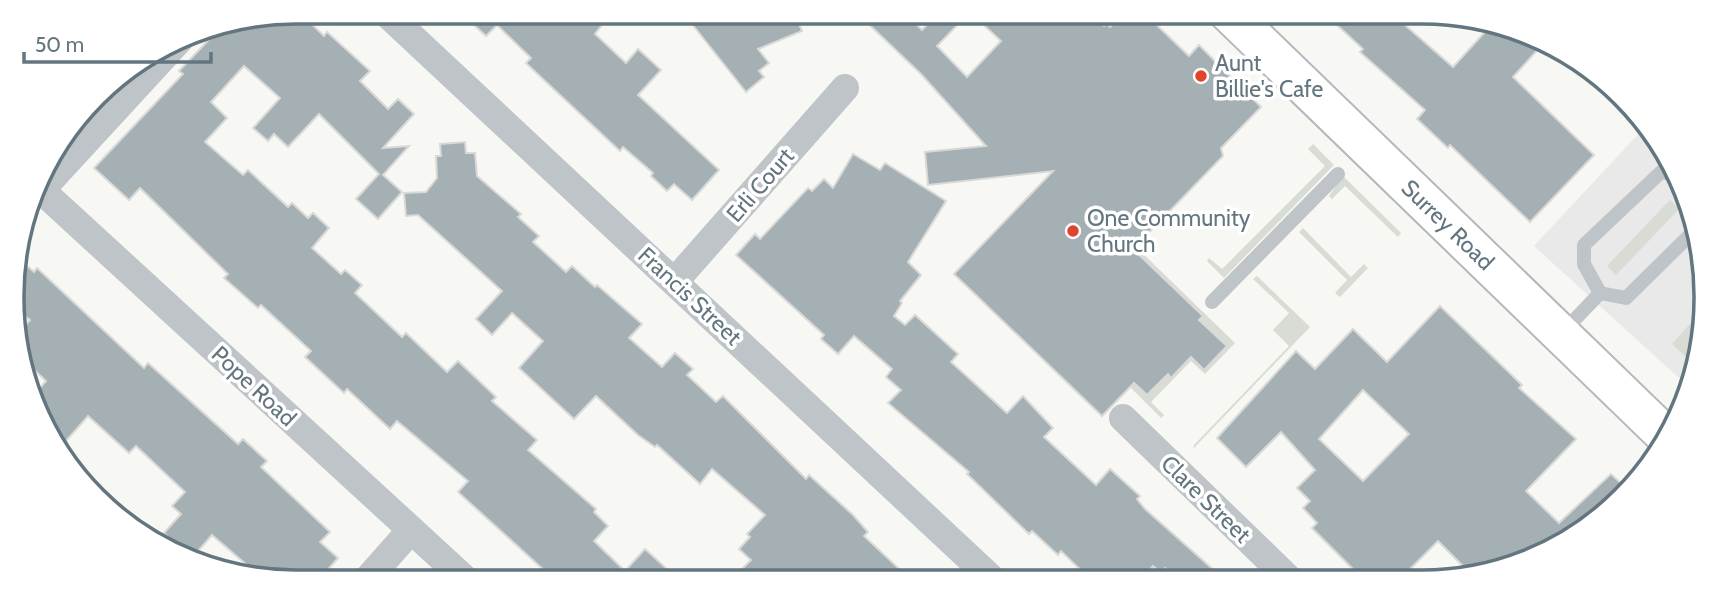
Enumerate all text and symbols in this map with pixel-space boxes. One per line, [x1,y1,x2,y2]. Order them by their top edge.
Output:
scale bar [24,21,212,65]
text: 50 m [35,32,84,57]
place label: Aunt Billie's Cafe [1215,49,1323,103]
marker: Aunt Billie's Cafe [1193,68,1209,84]
street label: Erli Court [720,142,800,228]
street label: Surrey Road [1396,174,1500,276]
place label: One Community Church [1087,204,1251,258]
marker: One Community Church [1065,223,1081,239]
street label: Francis Street [633,241,748,351]
street label: Pope Road [206,340,302,432]
street label: Clare Street [1155,449,1257,549]

